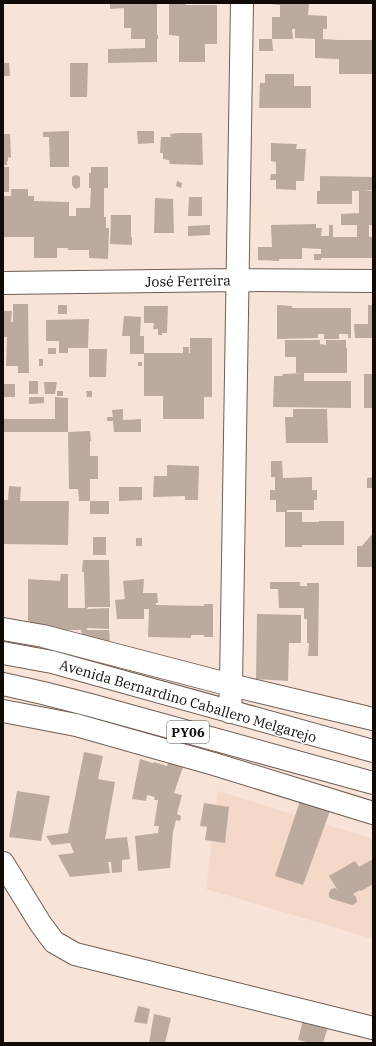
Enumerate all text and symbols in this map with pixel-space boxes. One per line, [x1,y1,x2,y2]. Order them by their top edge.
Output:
street label: José Ferreira [145,271,231,291]
street label: Avenida Bernardino Caballero Melgarejo [57,656,319,746]
road number: PY06 [167,721,209,743]

